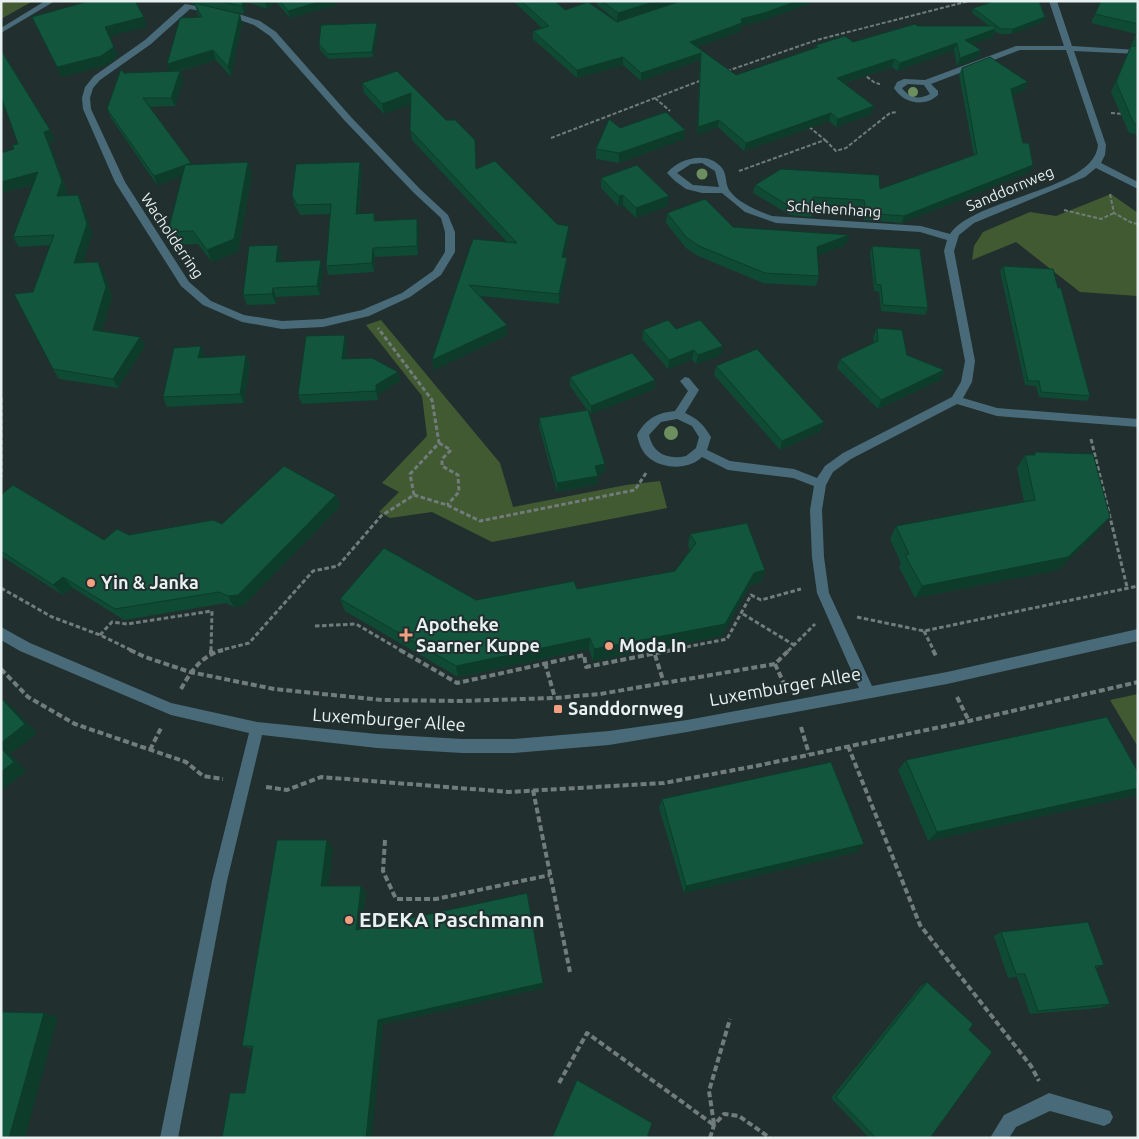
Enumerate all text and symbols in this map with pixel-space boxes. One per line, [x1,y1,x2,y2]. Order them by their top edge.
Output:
street label: Sanddornweg [964,162,1056,215]
street label: Wacholderring [138,190,207,281]
street label: Schlehenhang [786,197,882,220]
place label: Yin & Janka [101,572,199,592]
marker: Yin & Janka [85,577,97,589]
place label: Apotheke Saarner Kuppe [416,614,540,655]
marker: Apotheke Saarner Kuppe [400,629,412,641]
place label: Moda In [619,635,687,655]
marker: Moda In [603,640,615,652]
street label: Luxemburger Allee [707,663,862,709]
place label: Sanddornweg [568,698,684,718]
marker: Sanddornweg [552,703,564,715]
street label: Luxemburger Allee [312,704,466,734]
place label: EDEKA Paschmann [359,907,545,931]
marker: EDEKA Paschmann [343,914,355,926]

